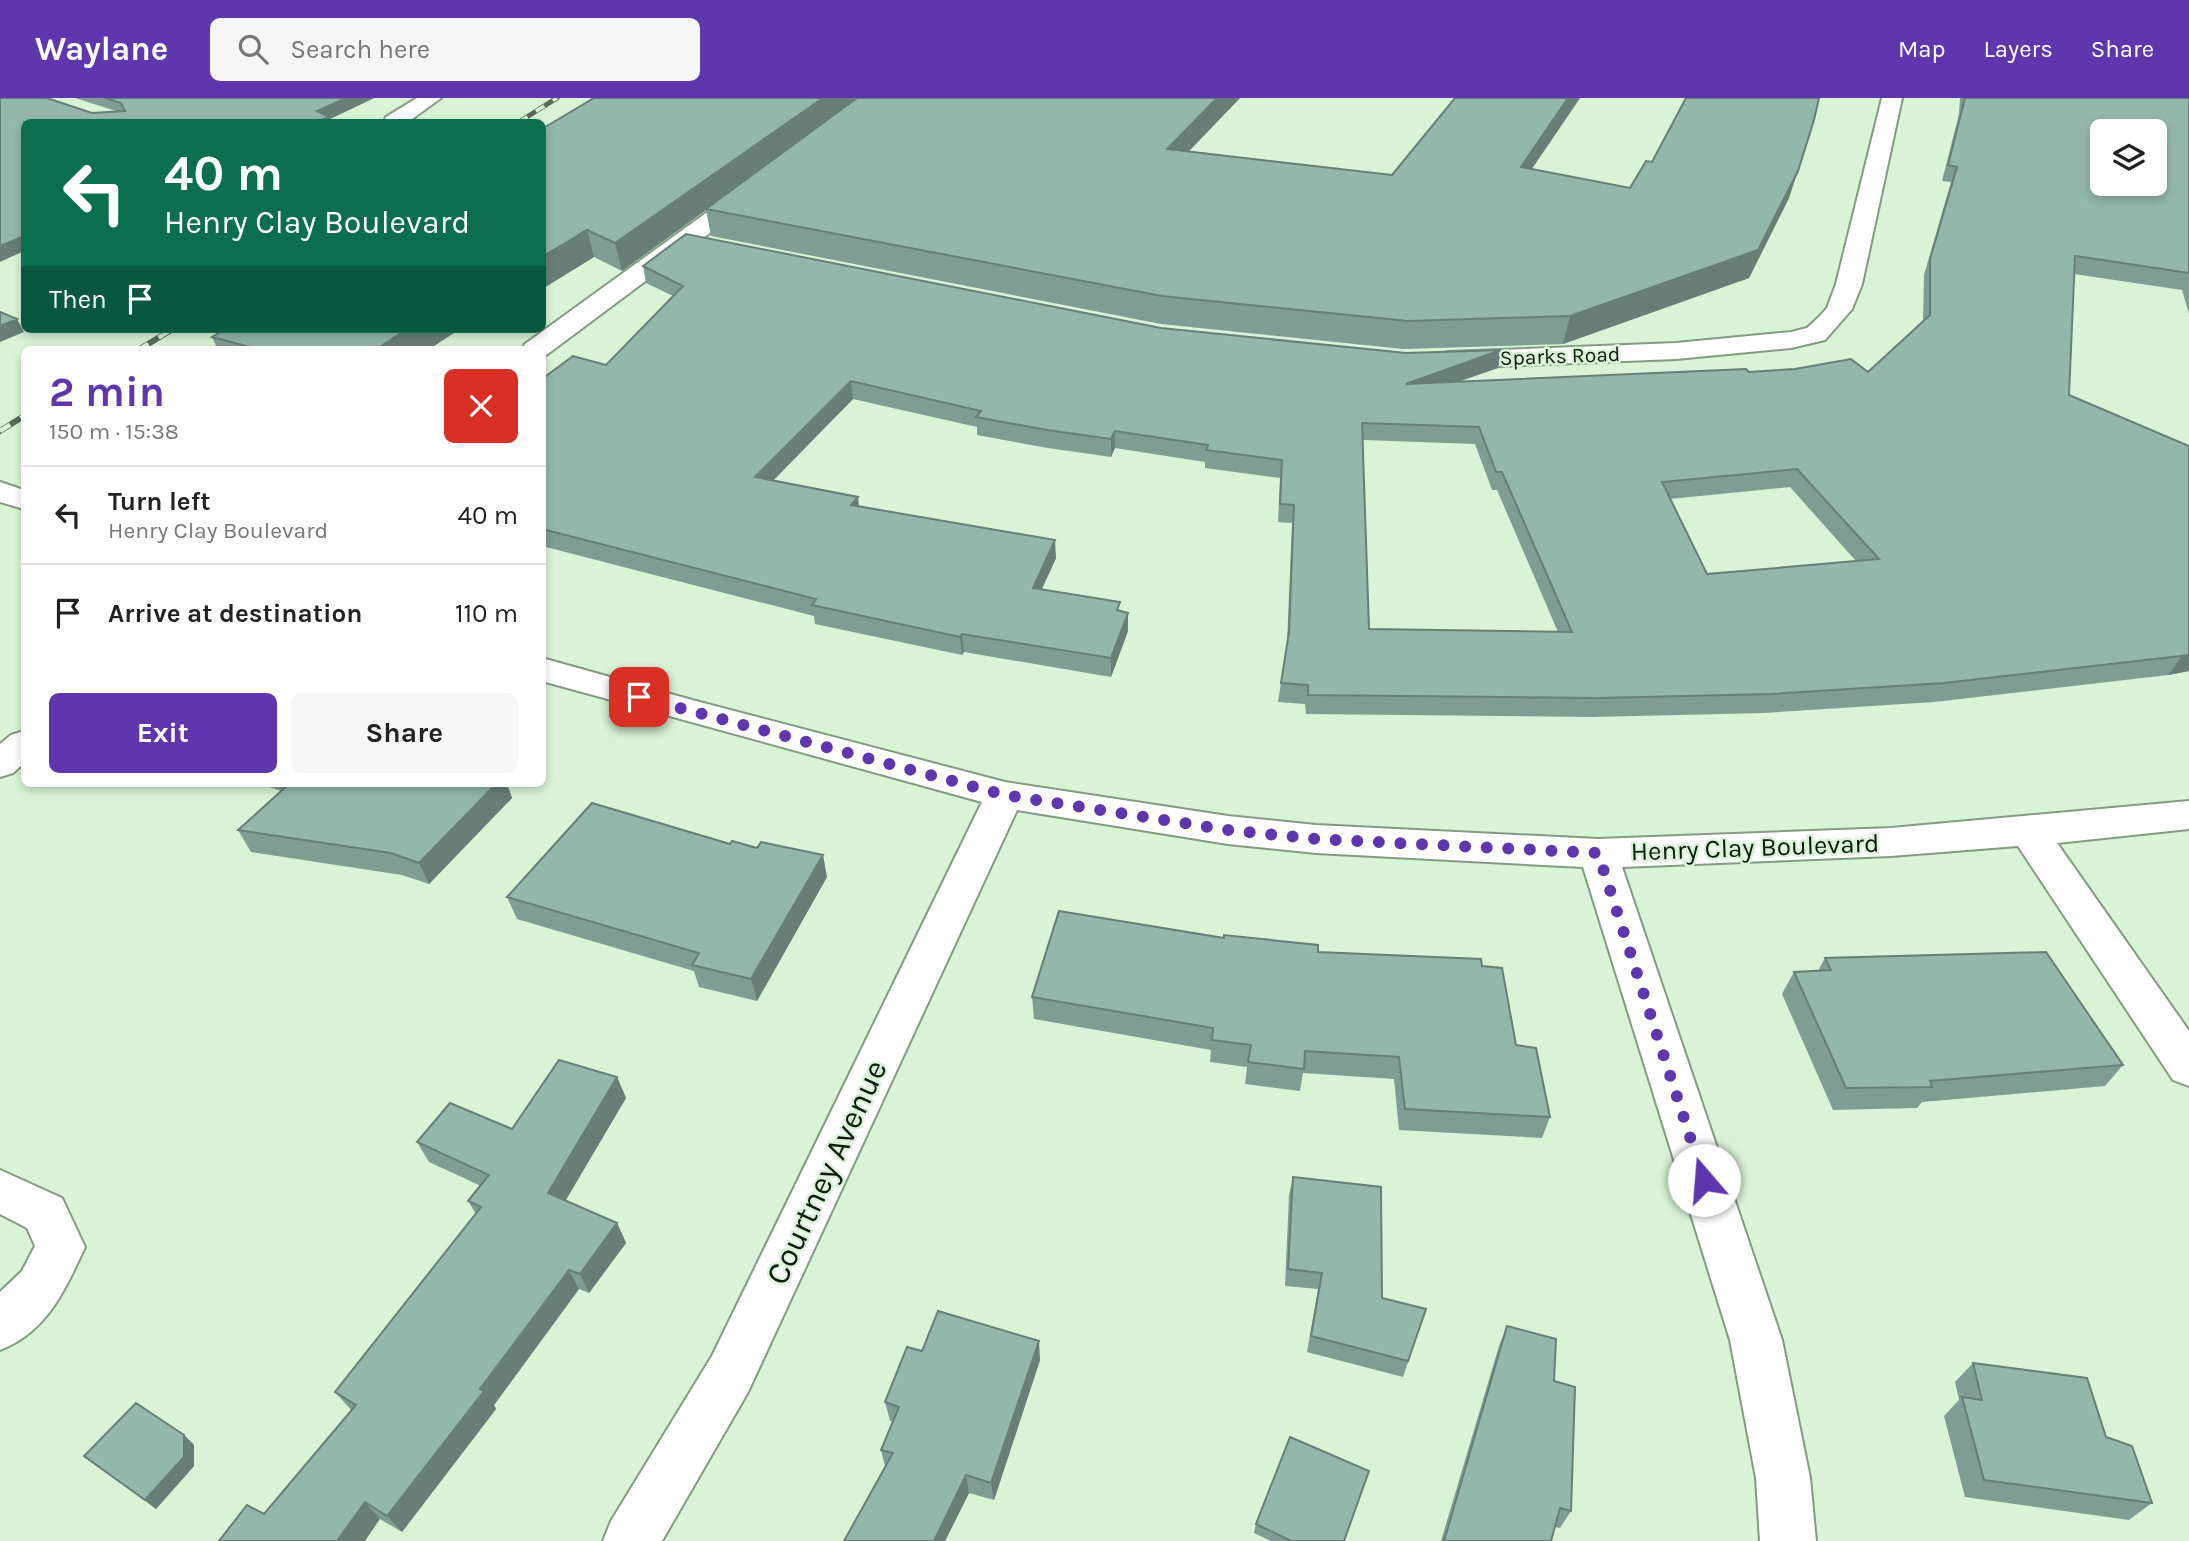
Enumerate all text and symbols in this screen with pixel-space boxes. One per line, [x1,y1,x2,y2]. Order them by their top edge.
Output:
search box [210,18,700,81]
text: Waylane [35,30,168,68]
icon: search [234,30,272,68]
text: Search here [290,34,430,65]
text: Map [1898,35,1946,63]
text: Layers [1984,35,2053,63]
text: Share [2091,35,2154,63]
map controls [2090,119,2167,196]
button: layers [2090,119,2167,196]
text: 40 m [164,145,283,202]
icon: left [49,147,140,238]
text: Henry Clay Boulevard [164,204,470,241]
icon: arrive [121,280,159,318]
text: Then [49,284,107,315]
street label: Sparks Road [1499,342,1621,370]
text: 2 min [49,367,165,417]
button: close [444,369,518,443]
text: 150 m · 15:38 [49,418,179,445]
text: Turn left [108,486,210,517]
icon: left [49,496,87,534]
text: 40 m [458,500,518,531]
text: Henry Clay Boulevard [108,517,328,544]
icon: arrive [49,594,87,632]
text: Arrive at destination [108,598,362,629]
text: 110 m [455,598,518,629]
pin [609,667,669,727]
icon: arrive [620,678,658,716]
button: Exit [49,693,277,773]
button: Share [291,693,518,773]
street label: Henry Clay Boulevard [1630,828,1880,867]
street label: Courtney Avenue [758,1054,895,1290]
position arrow [1667,1143,1741,1217]

